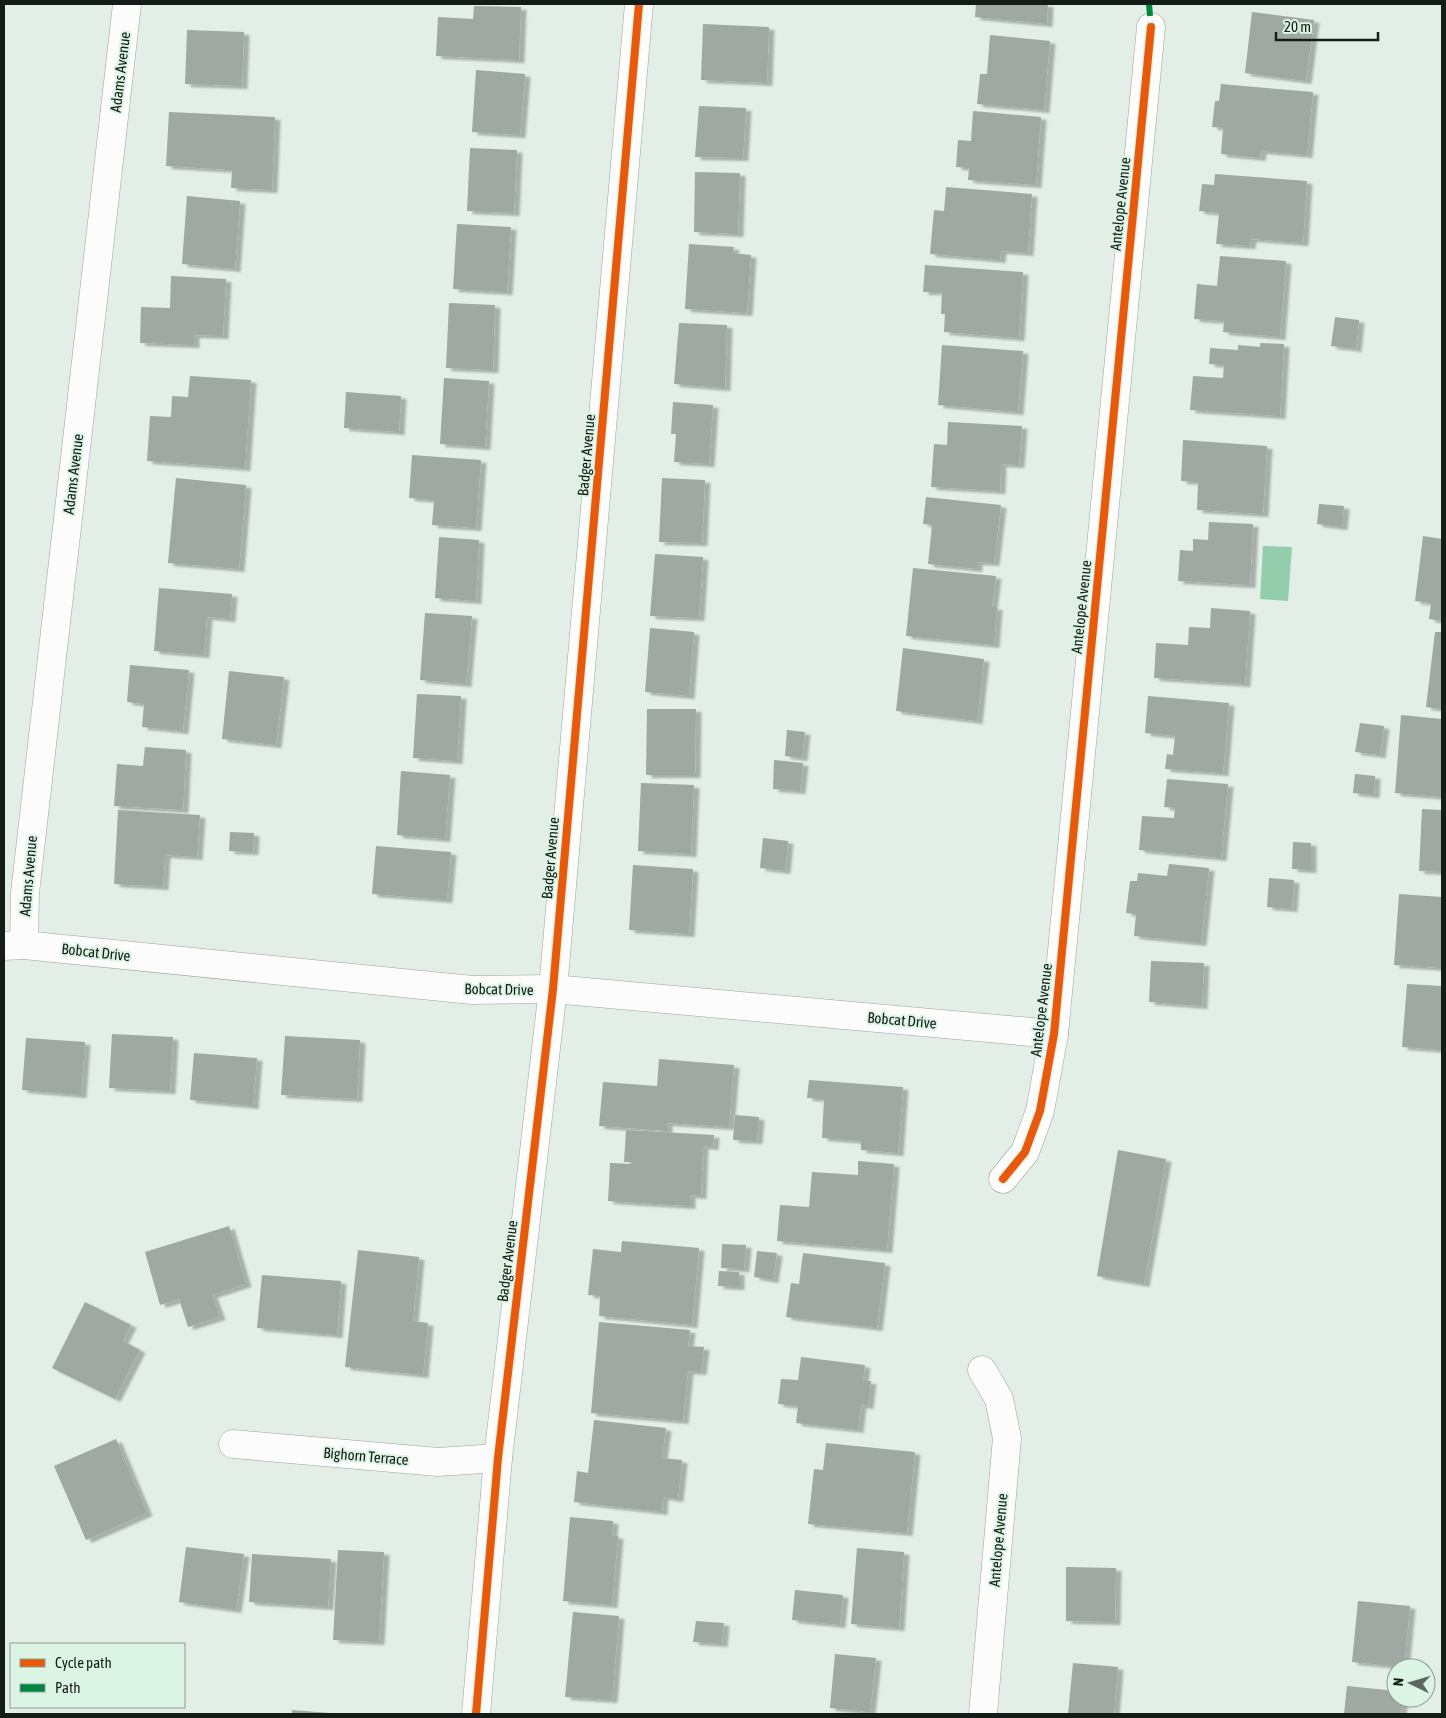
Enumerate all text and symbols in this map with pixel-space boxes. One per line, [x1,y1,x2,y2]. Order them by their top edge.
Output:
scale bar [1276,10,1378,42]
text: 20 m [1284,18,1311,35]
street label: Adams Avenue [107,31,133,113]
street label: Antelope Avenue [1107,156,1133,252]
street label: Badger Avenue [574,413,598,497]
street label: Adams Avenue [60,433,86,515]
street label: Antelope Avenue [1068,559,1094,655]
street label: Badger Avenue [538,816,562,900]
street label: Adams Avenue [16,835,40,917]
street label: Bobcat Drive [61,940,132,964]
street label: Antelope Avenue [1027,962,1055,1058]
street label: Bobcat Drive [464,980,534,998]
street label: Bobcat Drive [867,1009,937,1032]
street label: Badger Avenue [494,1219,520,1303]
street label: Bighorn Terrace [323,1444,409,1468]
street label: Antelope Avenue [985,1492,1011,1588]
legend [10,1643,185,1708]
text: Cycle path [55,1654,112,1671]
north arrow [1386,1658,1436,1708]
text: N [1390,1677,1406,1687]
text: Path [55,1679,81,1696]

